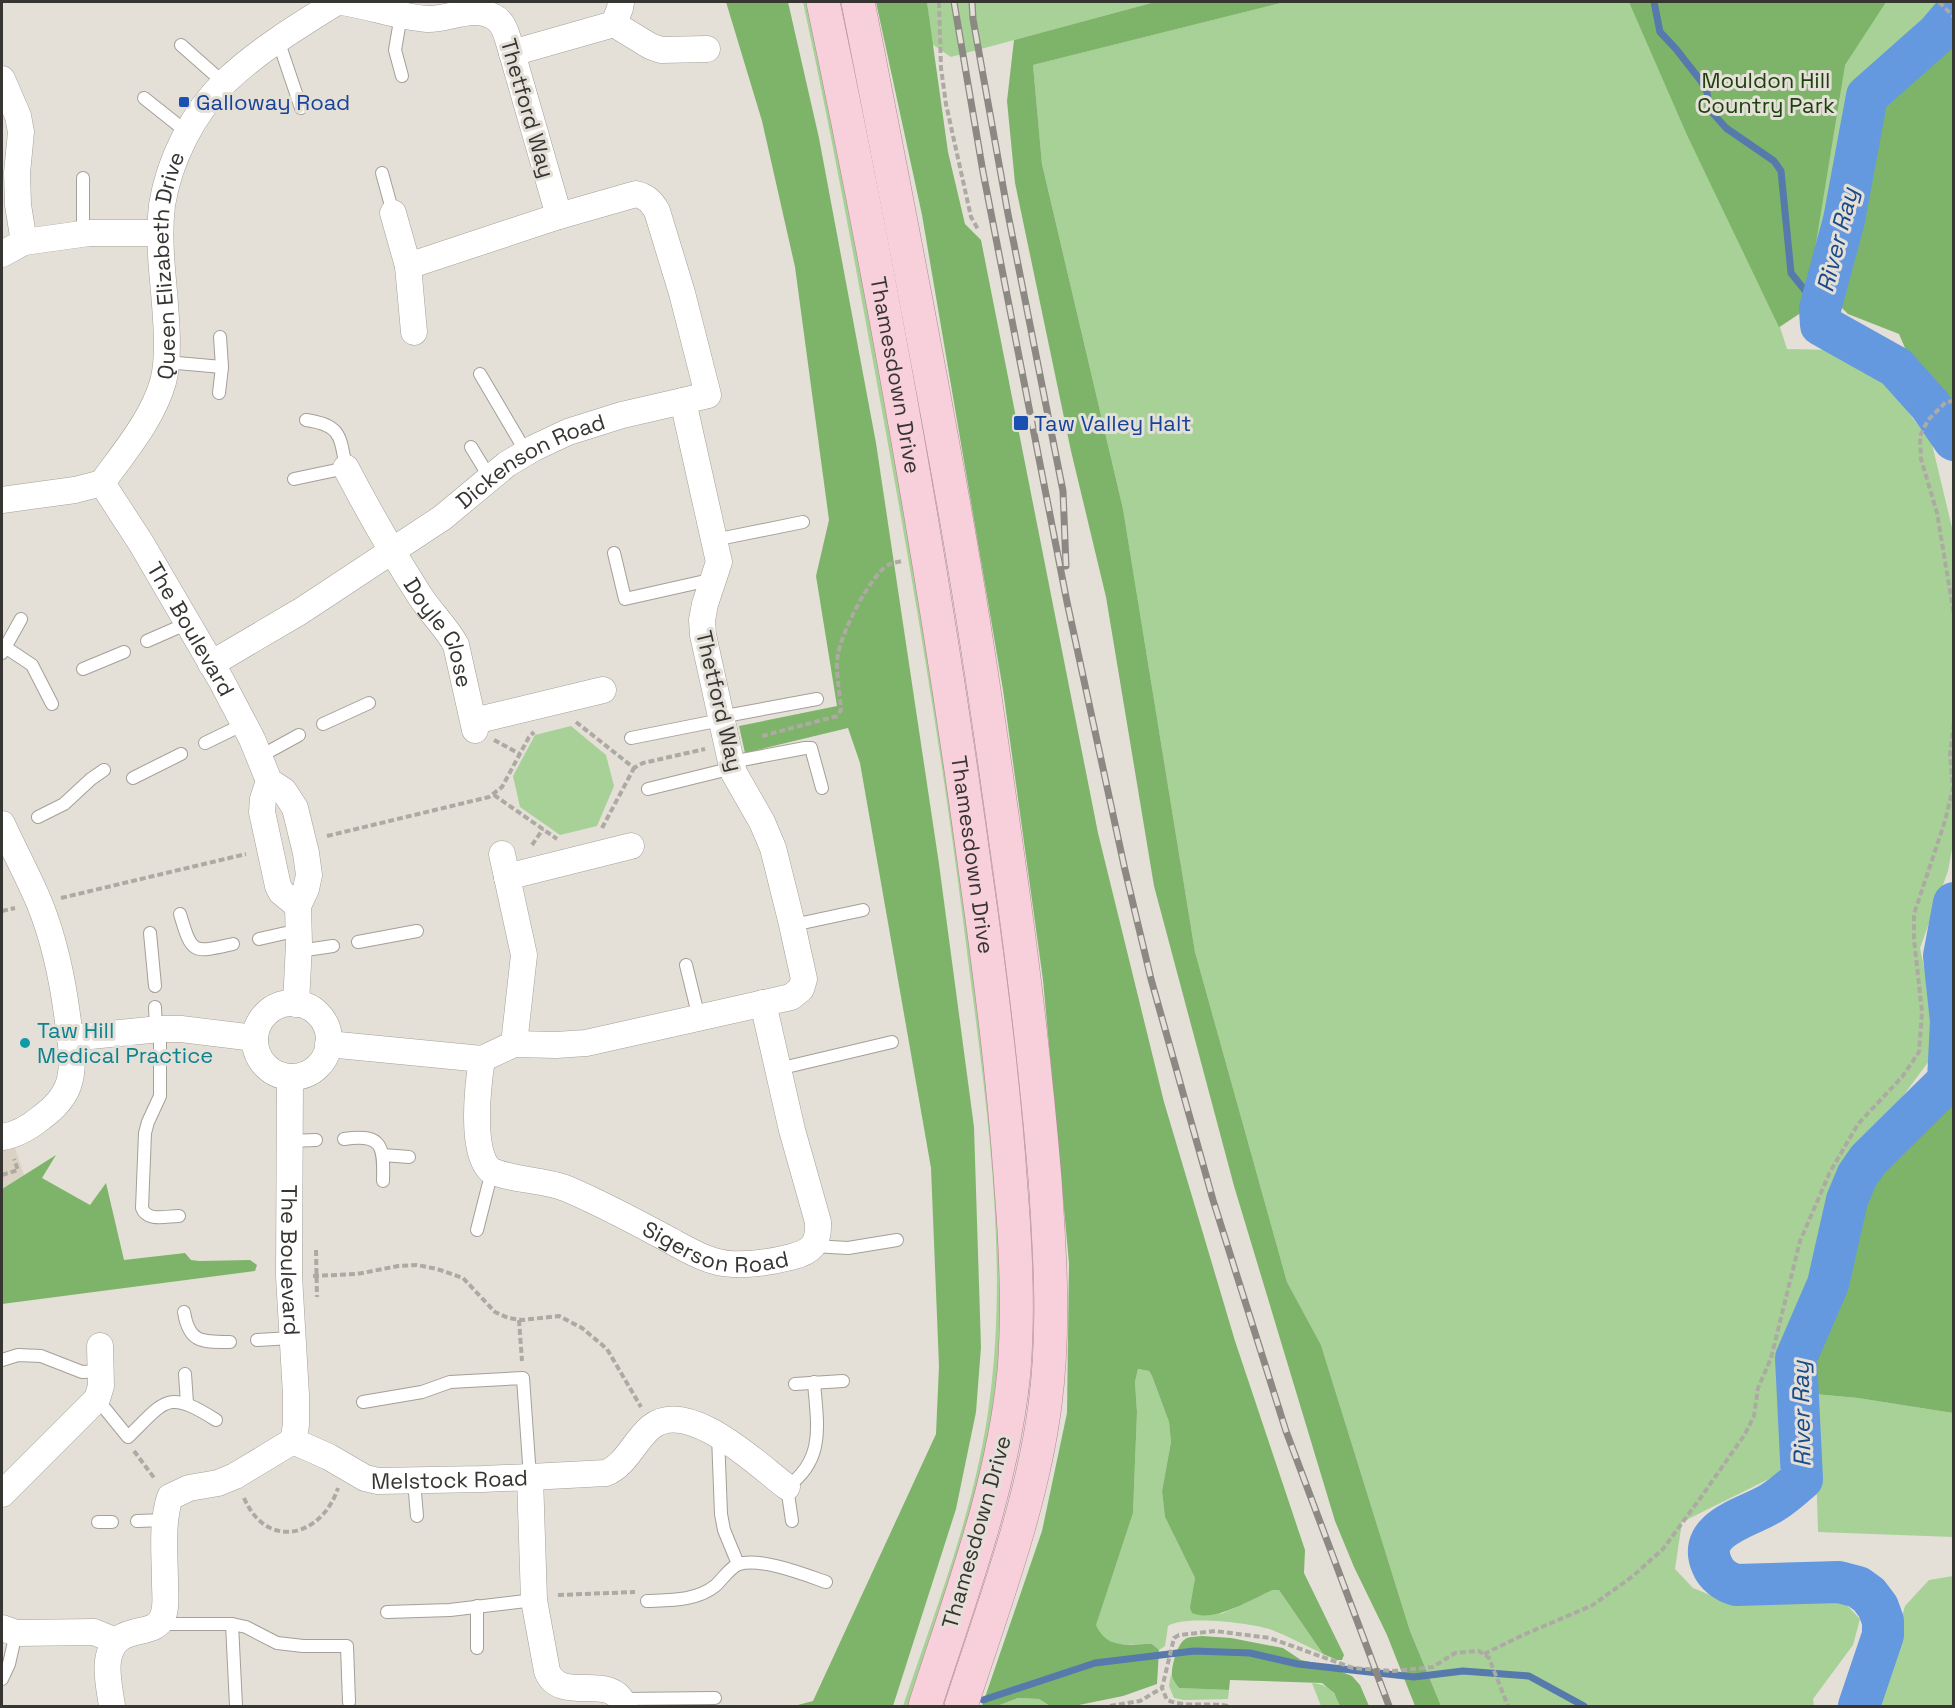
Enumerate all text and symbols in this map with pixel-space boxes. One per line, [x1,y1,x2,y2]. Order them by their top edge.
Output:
street label: Thetford Way [495,35,561,181]
park label: Mouldon Hill Country Park [1697,66,1835,119]
place label: Galloway Road [196,88,350,116]
marker: Galloway Road [177,95,191,109]
street label: Queen Elizabeth Drive [146,147,190,381]
water label: River Ray [1809,183,1865,295]
street label: Thamesdown Drive [864,274,927,476]
street label: Dickenson Road [450,407,608,515]
place label: Taw Valley Halt [1034,409,1191,437]
marker: Taw Valley Halt [1012,414,1030,432]
street label: The Boulevard [141,557,241,701]
street label: Doyle Close [398,572,479,690]
street label: Thetford Way [690,628,750,774]
street label: Thamesdown Drive [945,754,1001,956]
place label: Taw Hill Medical Practice [37,1016,213,1069]
marker: Taw Hill Medical Practice [18,1036,32,1050]
street label: The Boulevard [275,1184,306,1336]
street label: Sigerson Road [638,1214,791,1278]
water label: River Ray [1785,1359,1817,1467]
street label: Thamesdown Drive [935,1432,1017,1632]
street label: Melstock Road [371,1463,529,1495]

